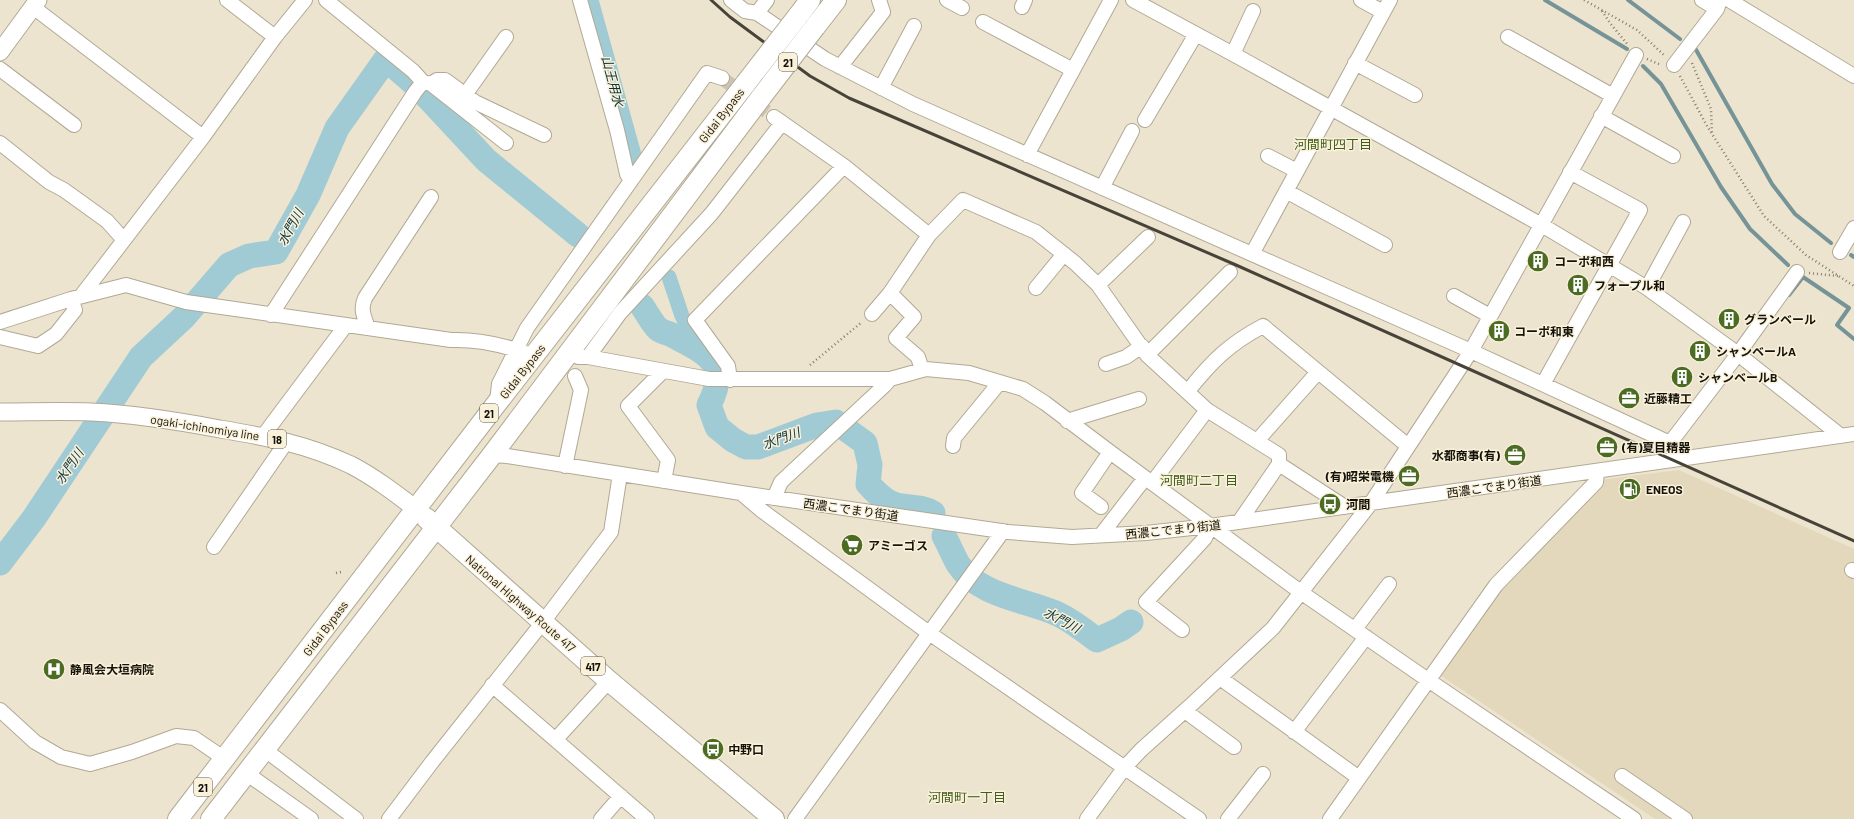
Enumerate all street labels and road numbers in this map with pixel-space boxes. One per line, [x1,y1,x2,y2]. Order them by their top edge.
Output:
road number: 21 [779,53,797,71]
street label: Gidai Bypass [695,85,747,145]
street label: Gidai Bypass [496,341,548,401]
road number: 21 [480,404,498,422]
street label: ogaki-ichinomiya line [149,411,261,443]
road number: 18 [268,430,286,448]
street label: 西濃こでまり街道 [1445,472,1543,500]
street label: 西濃こでまり街道 [802,495,900,523]
street label: 西濃こでまり街道 [1125,517,1221,541]
street label: National Highway Route 417 [463,552,579,655]
street label: Gidai Bypass [300,597,350,658]
road number: 417 [581,657,605,675]
road number: 21 [194,778,212,796]

